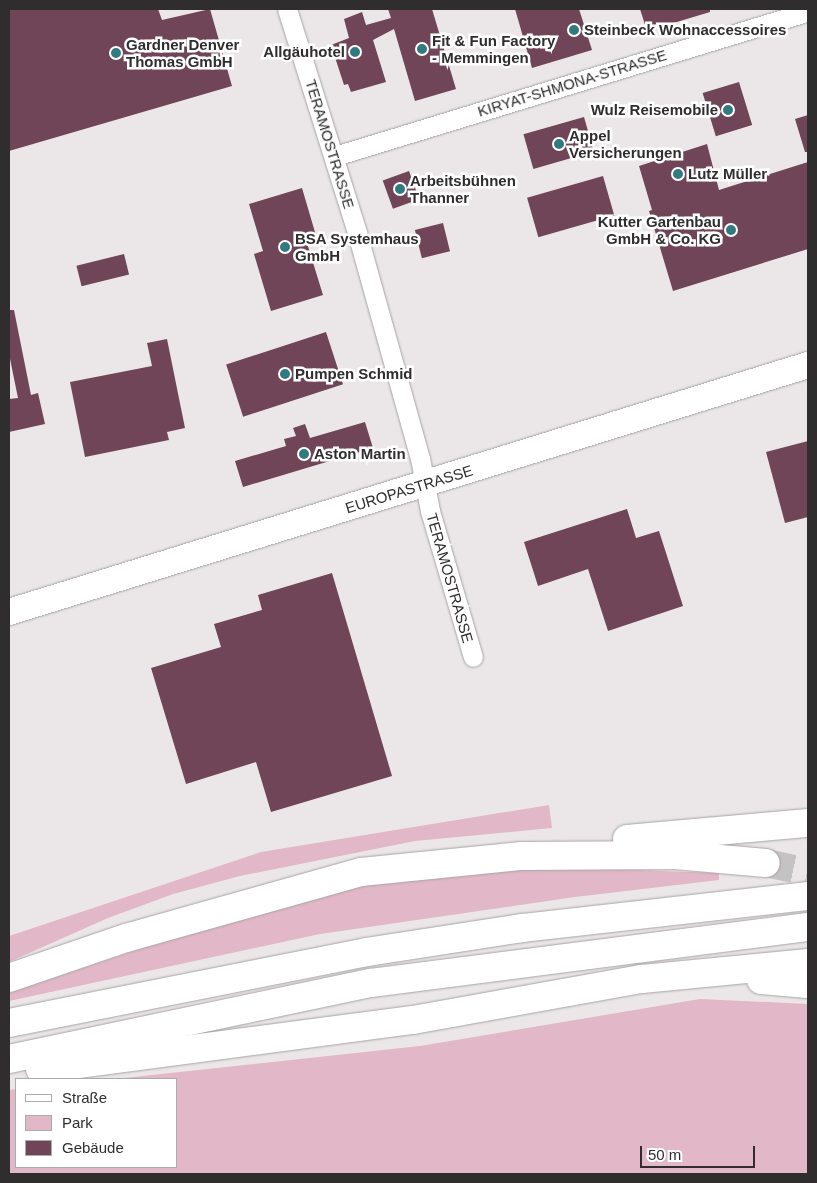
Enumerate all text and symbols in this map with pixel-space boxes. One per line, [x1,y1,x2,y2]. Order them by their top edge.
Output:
place label: Steinbeck Wohnaccessoires [584,21,786,39]
marker: Steinbeck Wohnaccessoires [568,24,580,36]
place label: Fit & Fun Factory - Memmingen [432,31,555,66]
place label: Gardner Denver Thomas GmbH [126,35,239,70]
place label: Allgäuhotel [263,43,345,61]
marker: Fit & Fun Factory - Memmingen [416,43,428,55]
marker: Allgäuhotel [349,46,361,58]
street label: KIRYAT-SHMONA-STRASSE [475,46,669,120]
marker: Gardner Denver Thomas GmbH [110,47,122,59]
street label: TERAMOSTRASSE [302,77,358,211]
place label: Wulz Reisemobile [591,101,718,119]
marker: Wulz Reisemobile [722,104,734,116]
place label: Appel Versicherungen [569,126,682,161]
marker: Appel Versicherungen [553,138,565,150]
place label: Lutz Müller [688,165,767,183]
marker: Lutz Müller [672,168,684,180]
place label: Arbeitsbühnen Thanner [410,171,516,206]
marker: Arbeitsbühnen Thanner [394,183,406,195]
place label: Kutter Gartenbau GmbH & Co. KG [598,212,721,247]
marker: Kutter Gartenbau GmbH & Co. KG [725,224,737,236]
place label: BSA Systemhaus GmbH [295,229,419,264]
marker: BSA Systemhaus GmbH [279,241,291,253]
place label: Pumpen Schmid [295,365,413,383]
marker: Pumpen Schmid [279,368,291,380]
place label: Aston Martin [314,445,406,463]
marker: Aston Martin [298,448,310,460]
street label: EUROPASTRASSE [343,461,475,517]
street label: TERAMOSTRASSE [423,511,477,645]
legend [15,1078,178,1168]
text: Straße [62,1089,107,1106]
text: Park [62,1114,93,1131]
scale bar [642,1136,757,1168]
text: Gebäude [62,1139,124,1156]
text: 50 m [648,1146,681,1163]

